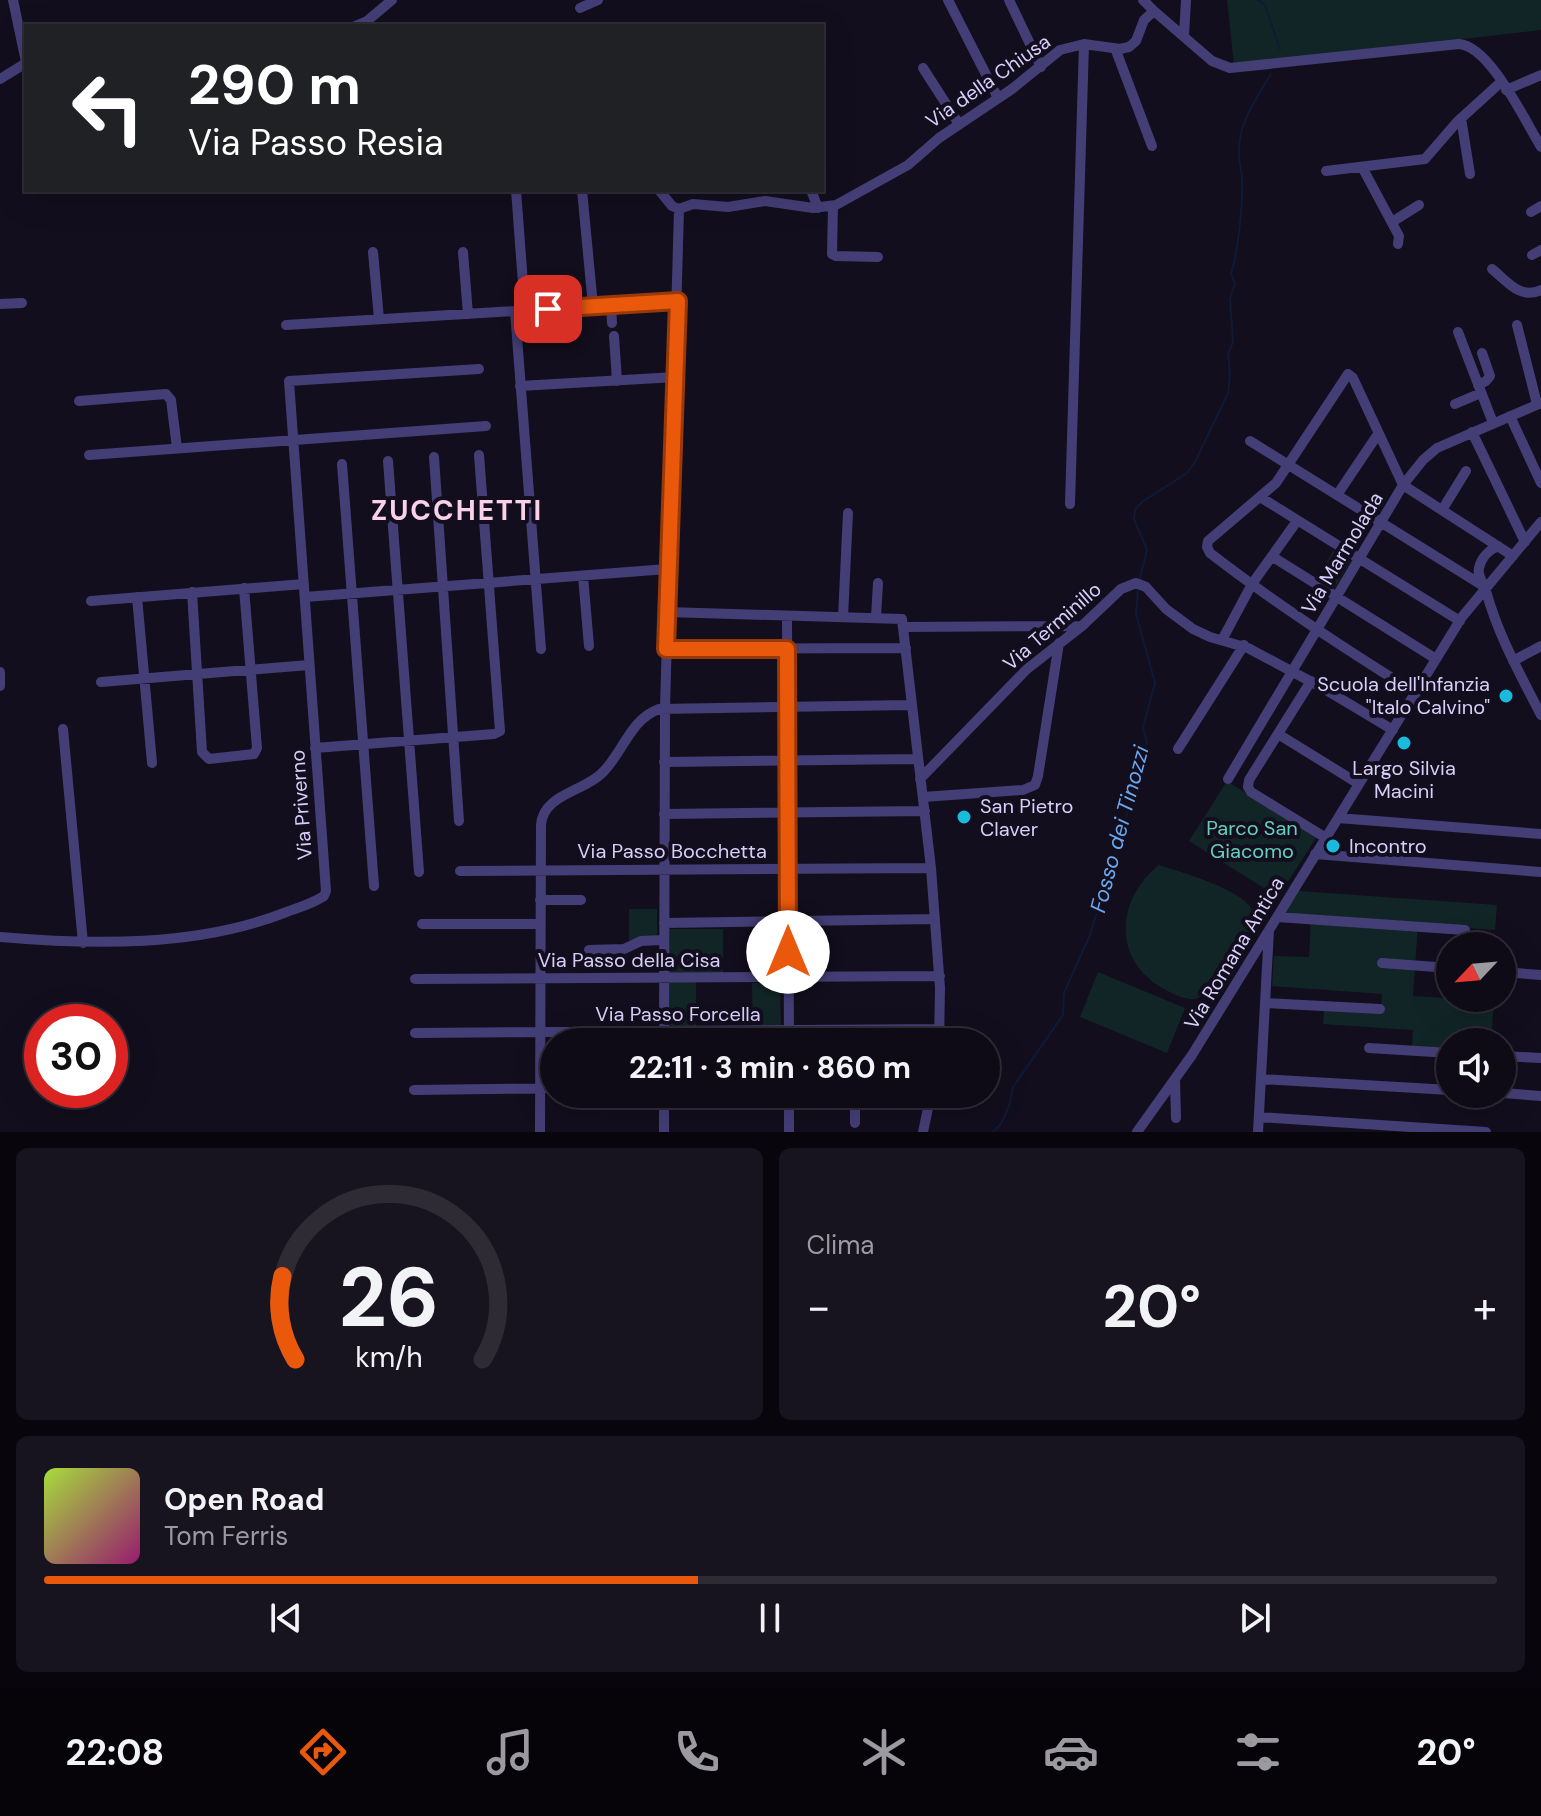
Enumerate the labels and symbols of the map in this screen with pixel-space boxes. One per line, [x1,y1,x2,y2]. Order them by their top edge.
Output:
street label: Via della Chiusa [921,28,1055,134]
pin [514,275,582,343]
street label: Via Marmolada [1295,487,1389,619]
district label: ZUCCHETTI [371,492,543,529]
street label: Via Terminillo [997,576,1107,676]
place label: Scuola dell'Infanzia "Italo Calvino" [1317,671,1490,720]
marker: Scuola dell'Infanzia "Italo Calvino" [1497,687,1515,705]
marker: Largo Silvia Macini [1395,734,1413,752]
water label: Fosso dei Tinozzi [1083,742,1156,916]
street label: Via Priverno [284,749,318,861]
place label: Largo Silvia Macini [1352,755,1456,804]
place label: San Pietro Claver [980,793,1073,842]
marker: San Pietro Claver [955,808,973,826]
park label: Parco San Giacomo [1206,815,1298,864]
place label: Incontro [1349,833,1427,859]
marker: Incontro [1324,837,1342,855]
street label: Via Passo Bocchetta [577,838,767,864]
street label: Via Romana Antica [1178,872,1290,1034]
position arrow [746,910,830,994]
north arrow [1436,932,1516,1012]
street label: Via Passo della Cisa [538,947,720,973]
street label: Via Passo Forcella [595,1001,761,1027]
speed limit sign: 30 [24,1004,128,1108]

